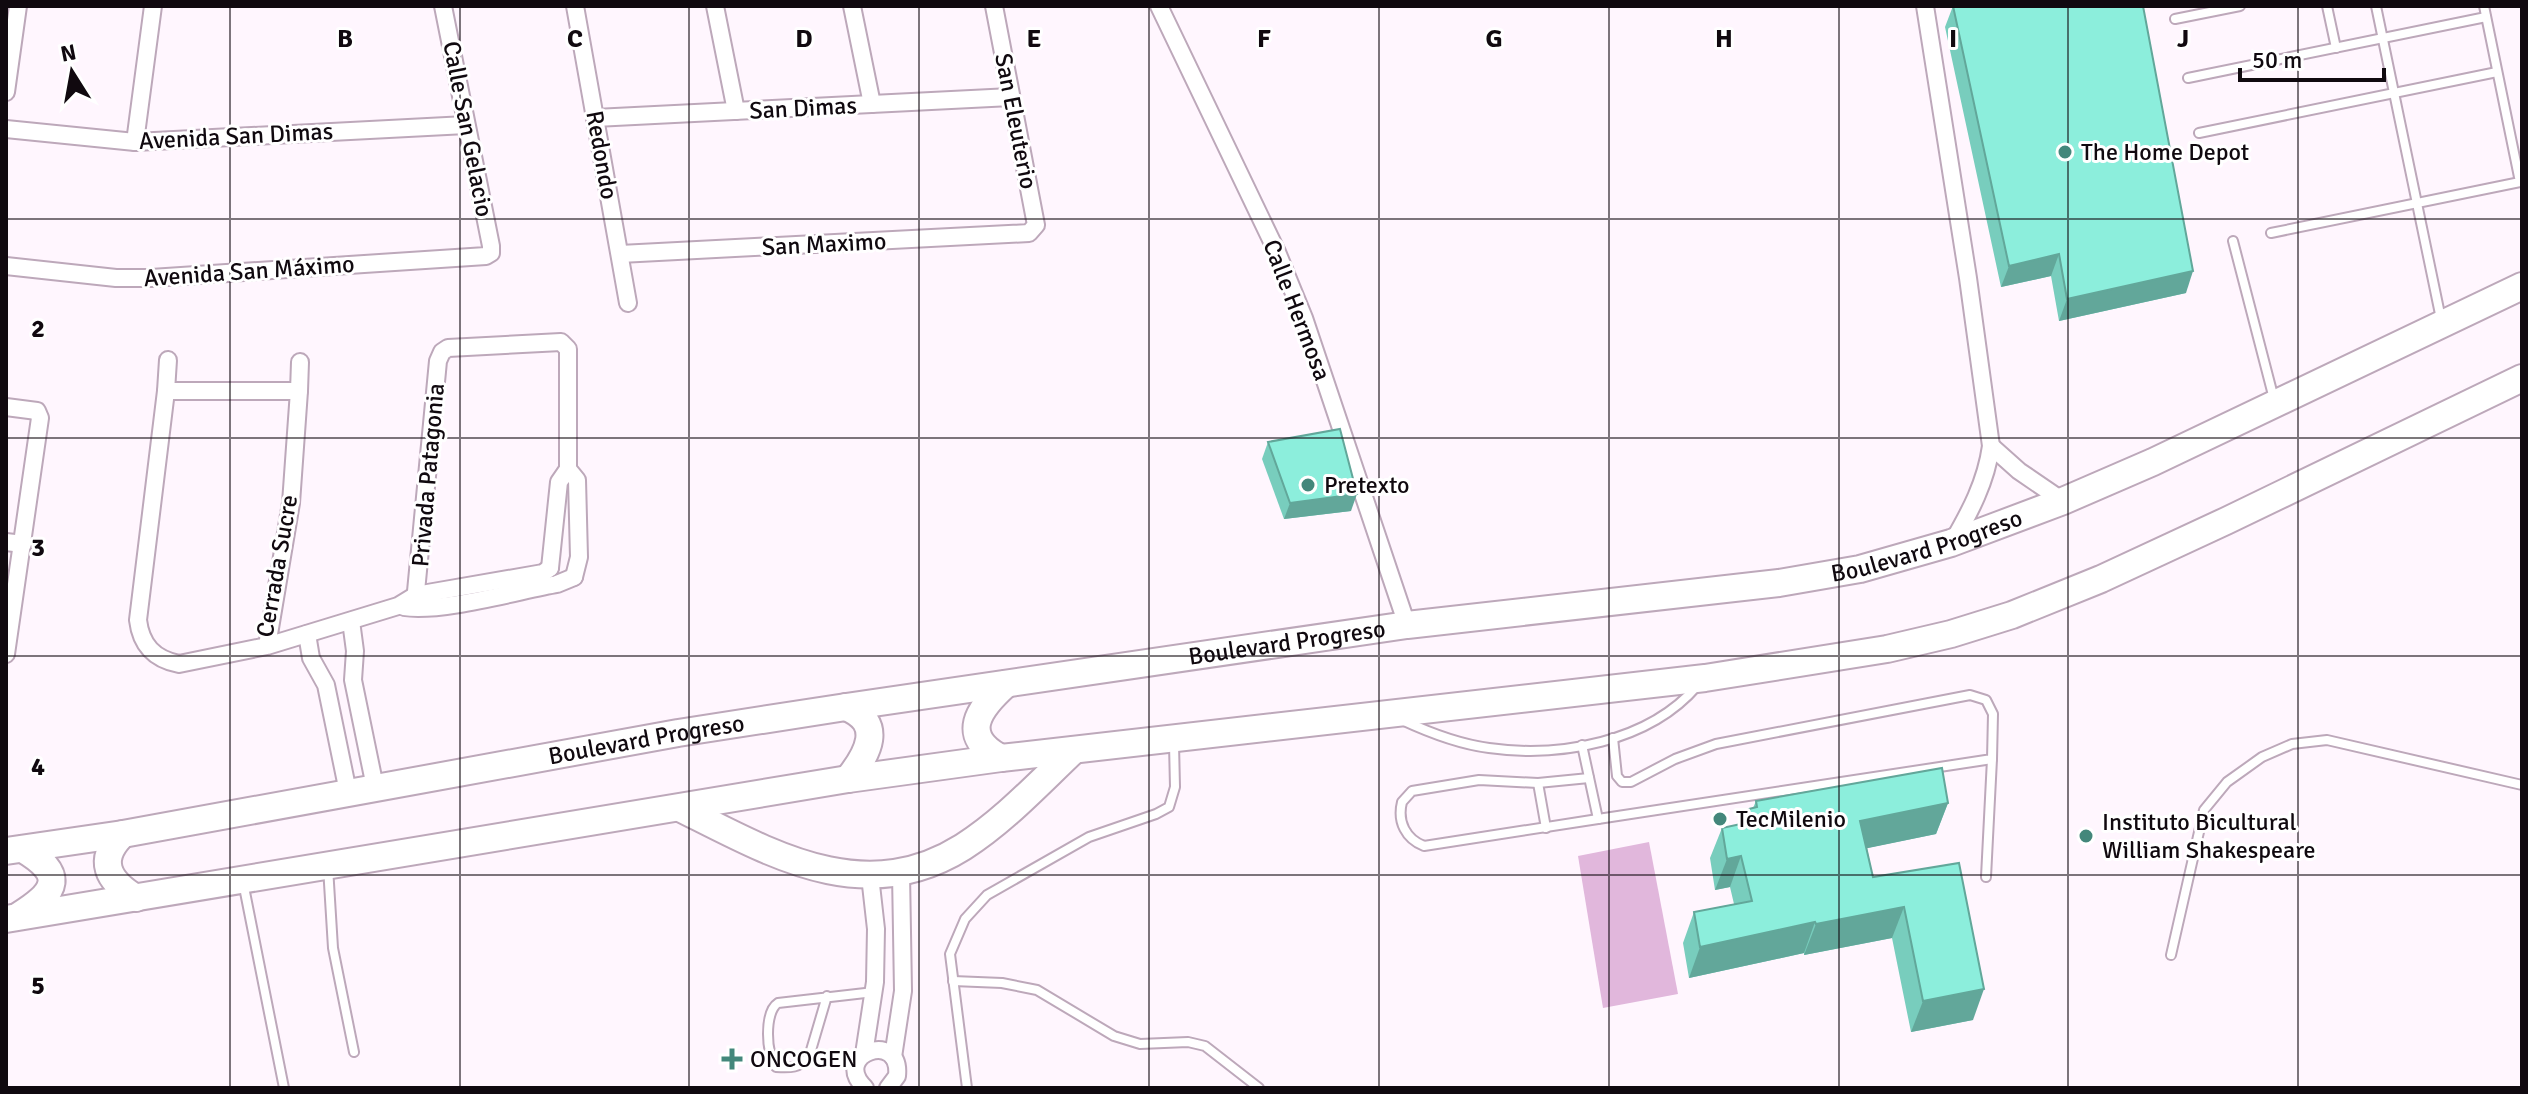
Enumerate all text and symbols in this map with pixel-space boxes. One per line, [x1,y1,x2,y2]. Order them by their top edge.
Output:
text: B [337,23,353,55]
text: C [567,23,583,55]
text: D [795,23,813,55]
text: E [1027,23,1041,55]
text: F [1257,23,1271,55]
text: G [1485,23,1503,55]
text: H [1715,23,1733,55]
text: I [1949,23,1957,55]
text: J [2177,23,2189,55]
north arrow [32,32,112,112]
scale bar [2240,32,2384,82]
text: N [58,38,78,68]
street label: Calle San Gelacio [436,39,500,219]
text: 50 m [2252,45,2302,75]
street label: San Eleuterio [988,50,1044,192]
street label: San Dimas [748,90,858,126]
street label: Redondo [579,108,625,202]
street label: Avenida San Dimas [138,116,334,156]
place label: The Home Depot [2081,137,2249,167]
marker: The Home Depot [2056,143,2074,161]
street label: San Maximo [761,226,887,262]
street label: Calle Hermosa [1256,235,1338,385]
street label: Avenida San Máximo [143,249,355,293]
text: 2 [31,313,45,345]
street label: Privada Patagonia [405,382,451,568]
place label: Pretexto [1324,470,1410,500]
marker: Pretexto [1299,476,1317,494]
street label: Cerrada Sucre [250,492,304,640]
street label: Boulevard Progreso [1829,503,2026,589]
text: 3 [31,532,45,564]
street label: Boulevard Progreso [1187,613,1387,672]
street label: Boulevard Progreso [546,708,746,771]
text: 4 [31,751,45,783]
place label: TecMilenio [1736,804,1846,834]
place label: Instituto Bicultural William Shakespeare [2102,807,2316,865]
marker: TecMilenio [1711,810,1729,828]
marker: Instituto Bicultural William Shakespeare [2077,827,2095,845]
text: 5 [31,970,45,1002]
place label: ONCOGEN [750,1044,858,1074]
marker: ONCOGEN [721,1048,743,1070]

